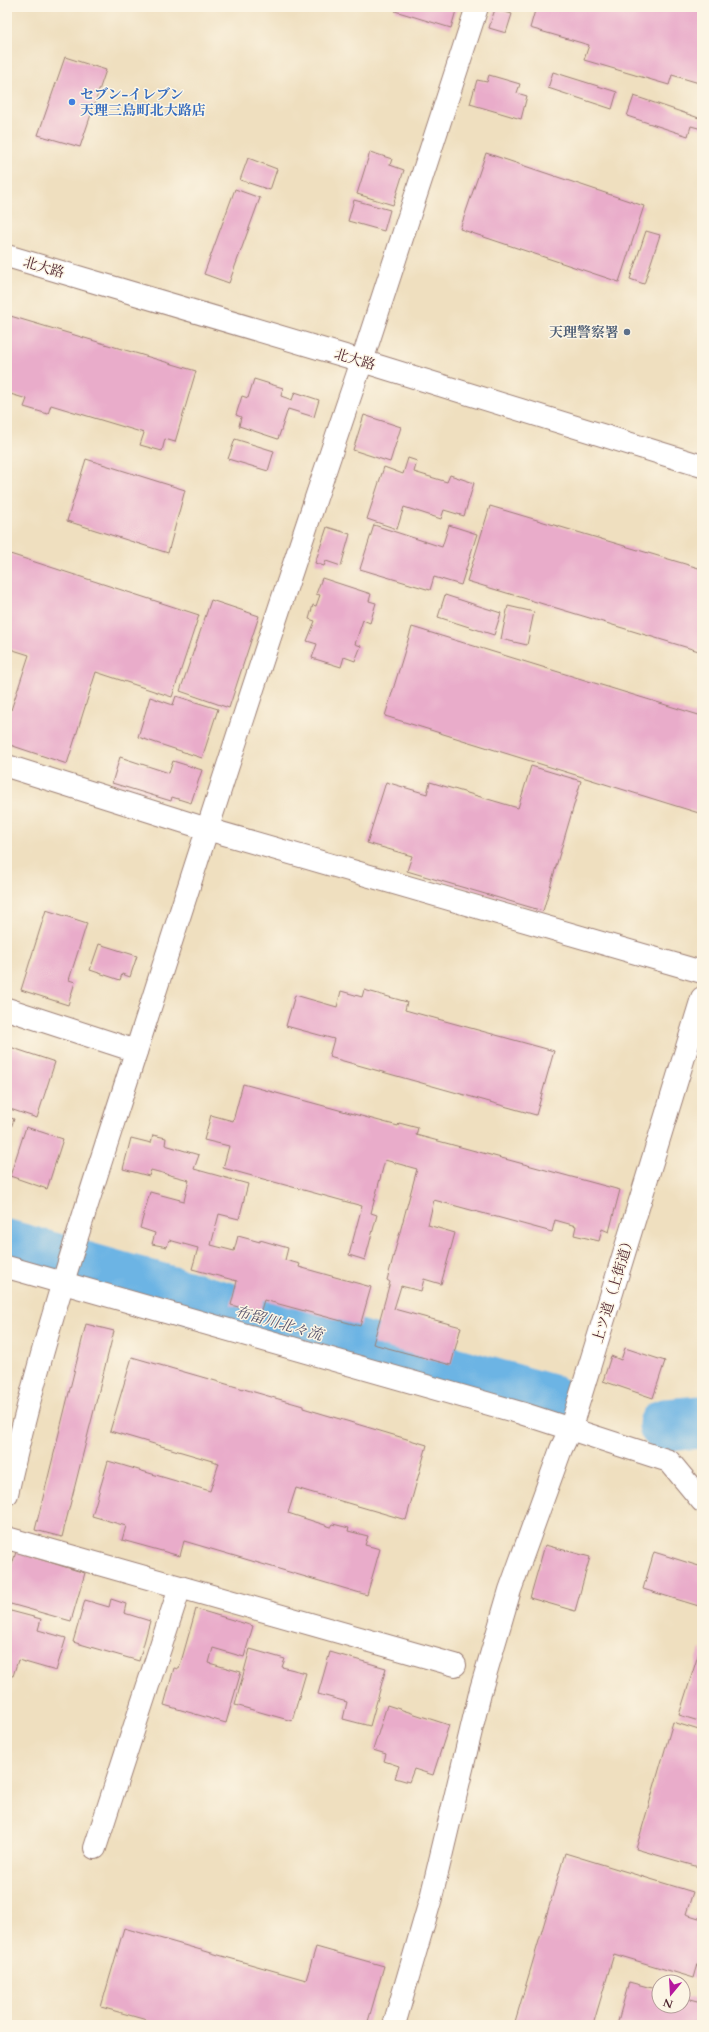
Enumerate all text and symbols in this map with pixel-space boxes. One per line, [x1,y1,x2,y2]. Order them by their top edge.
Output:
place label: セブン‐イレブン 天理三島町北大路店 [80,85,206,120]
marker: セブン‐イレブン 天理三島町北大路店 [67,97,77,107]
street label: 北大路 [21,253,67,282]
place label: 天理警察署 [549,323,619,342]
marker: 天理警察署 [622,327,632,337]
street label: 北大路 [332,344,378,375]
street label: 上ツ道（上街道） [588,1233,639,1345]
water label: 布留川北々流 [233,1301,328,1346]
north arrow [651,1974,691,2014]
text: N [661,1994,675,2012]

